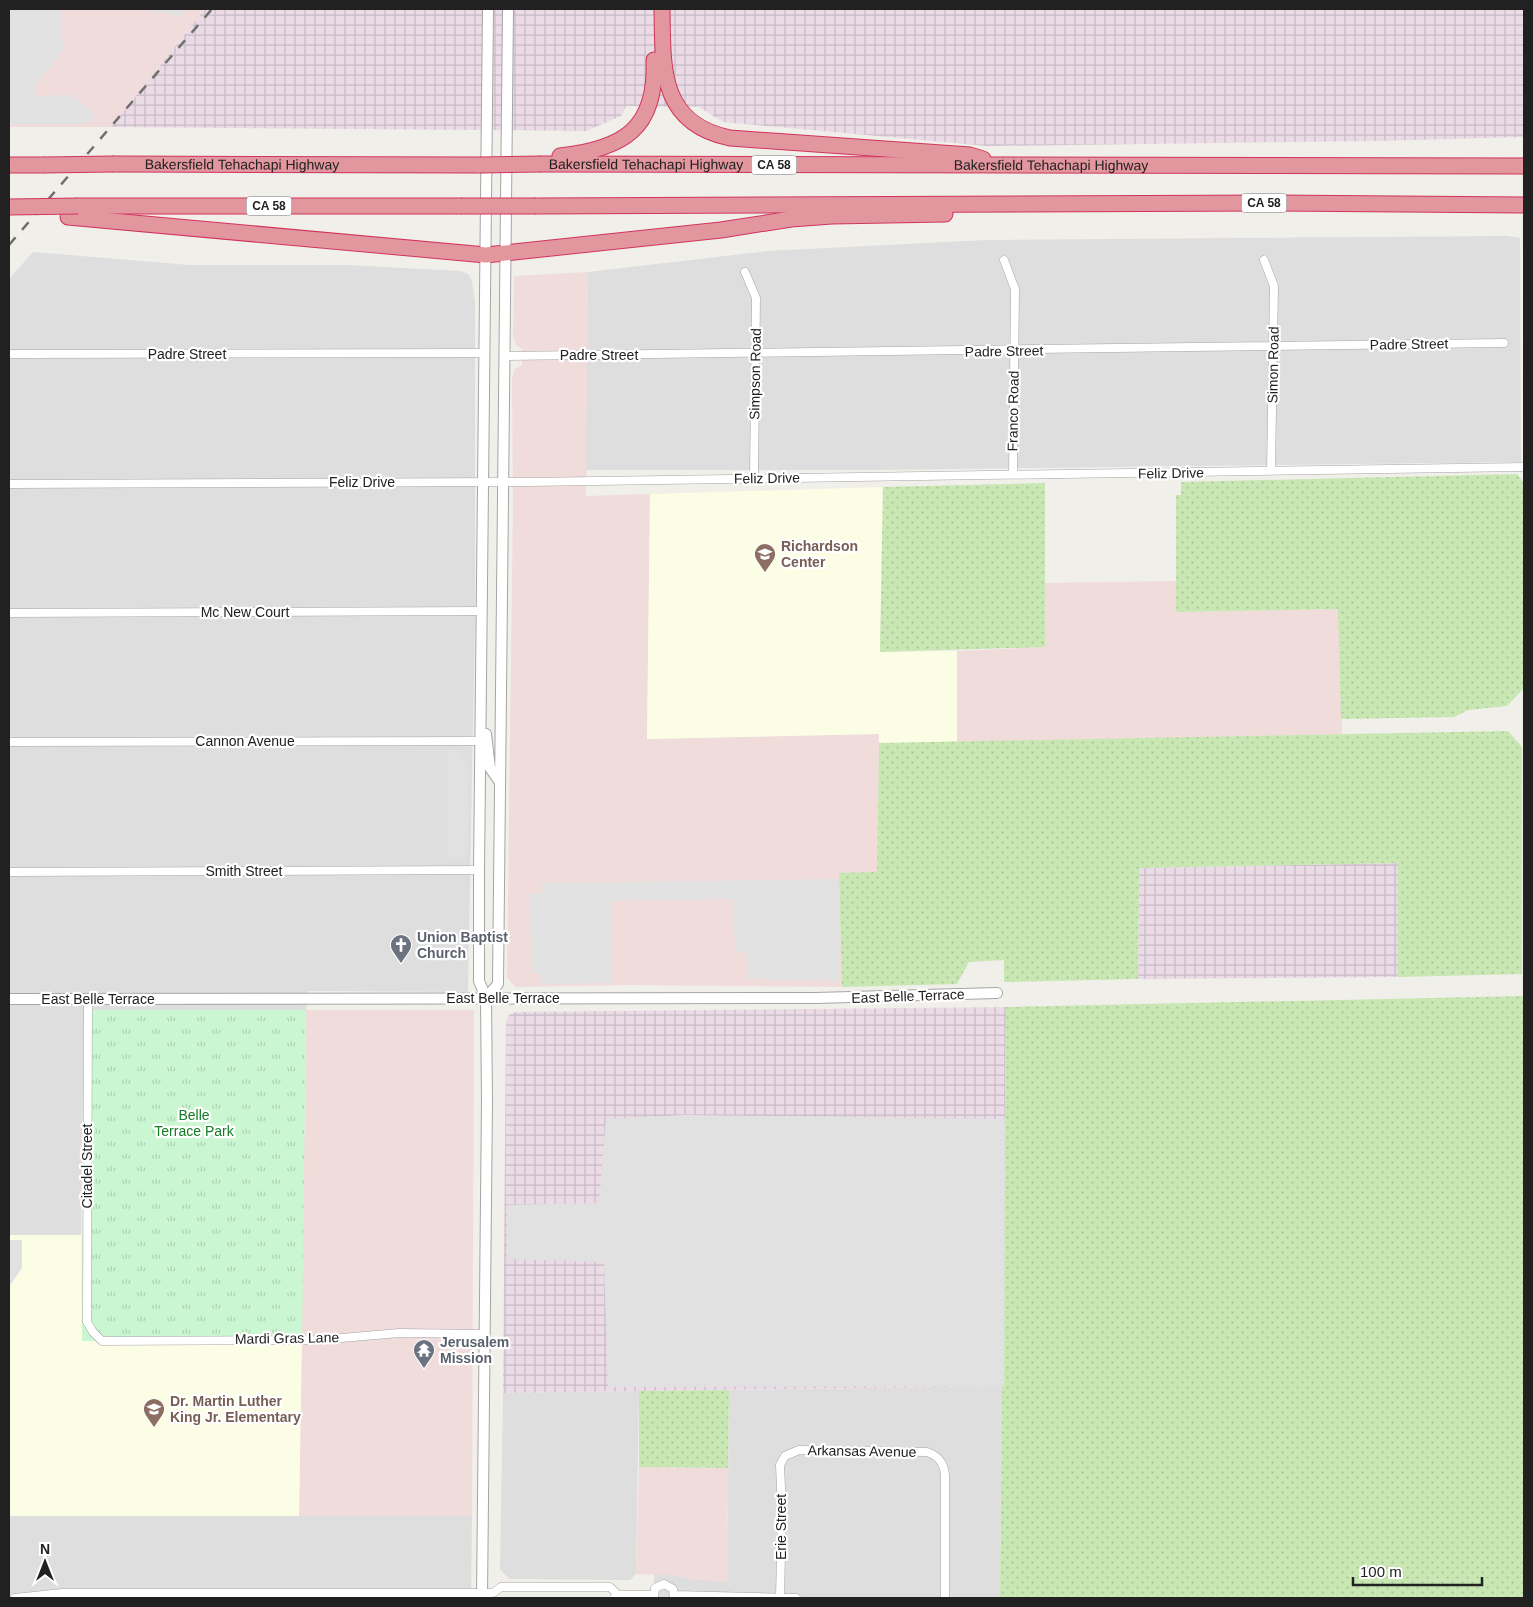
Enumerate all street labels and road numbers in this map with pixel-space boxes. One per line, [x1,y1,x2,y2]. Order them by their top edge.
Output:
street label: Bakersfield Tehachapi Highway [145,156,339,173]
street label: Bakersfield Tehachapi Highway [549,156,743,172]
road number: CA 58 [752,156,796,174]
street label: Bakersfield Tehachapi Highway [954,157,1148,173]
road number: CA 58 [1242,194,1286,212]
road number: CA 58 [246,197,292,216]
street label: Simon Road [1264,326,1282,404]
street label: Simpson Road [746,328,764,420]
street label: Padre Street [1370,335,1449,353]
street label: Padre Street [965,342,1044,360]
street label: Padre Street [148,346,226,362]
street label: Padre Street [560,347,638,363]
street label: Franco Road [1004,370,1022,452]
street label: Feliz Drive [1138,464,1204,482]
street label: Feliz Drive [734,469,800,487]
street label: Feliz Drive [329,474,395,490]
street label: Mc New Court [201,604,289,620]
street label: Cannon Avenue [195,733,295,749]
street label: Smith Street [205,863,283,879]
street label: East Belle Terrace [851,986,965,1006]
street label: East Belle Terrace [446,990,560,1006]
street label: East Belle Terrace [41,991,155,1007]
street label: Citadel Street [79,1123,95,1208]
street label: Mardi Gras Lane [235,1329,339,1347]
street label: Arkansas Avenue [808,1442,917,1460]
street label: Erie Street [773,1494,789,1560]

